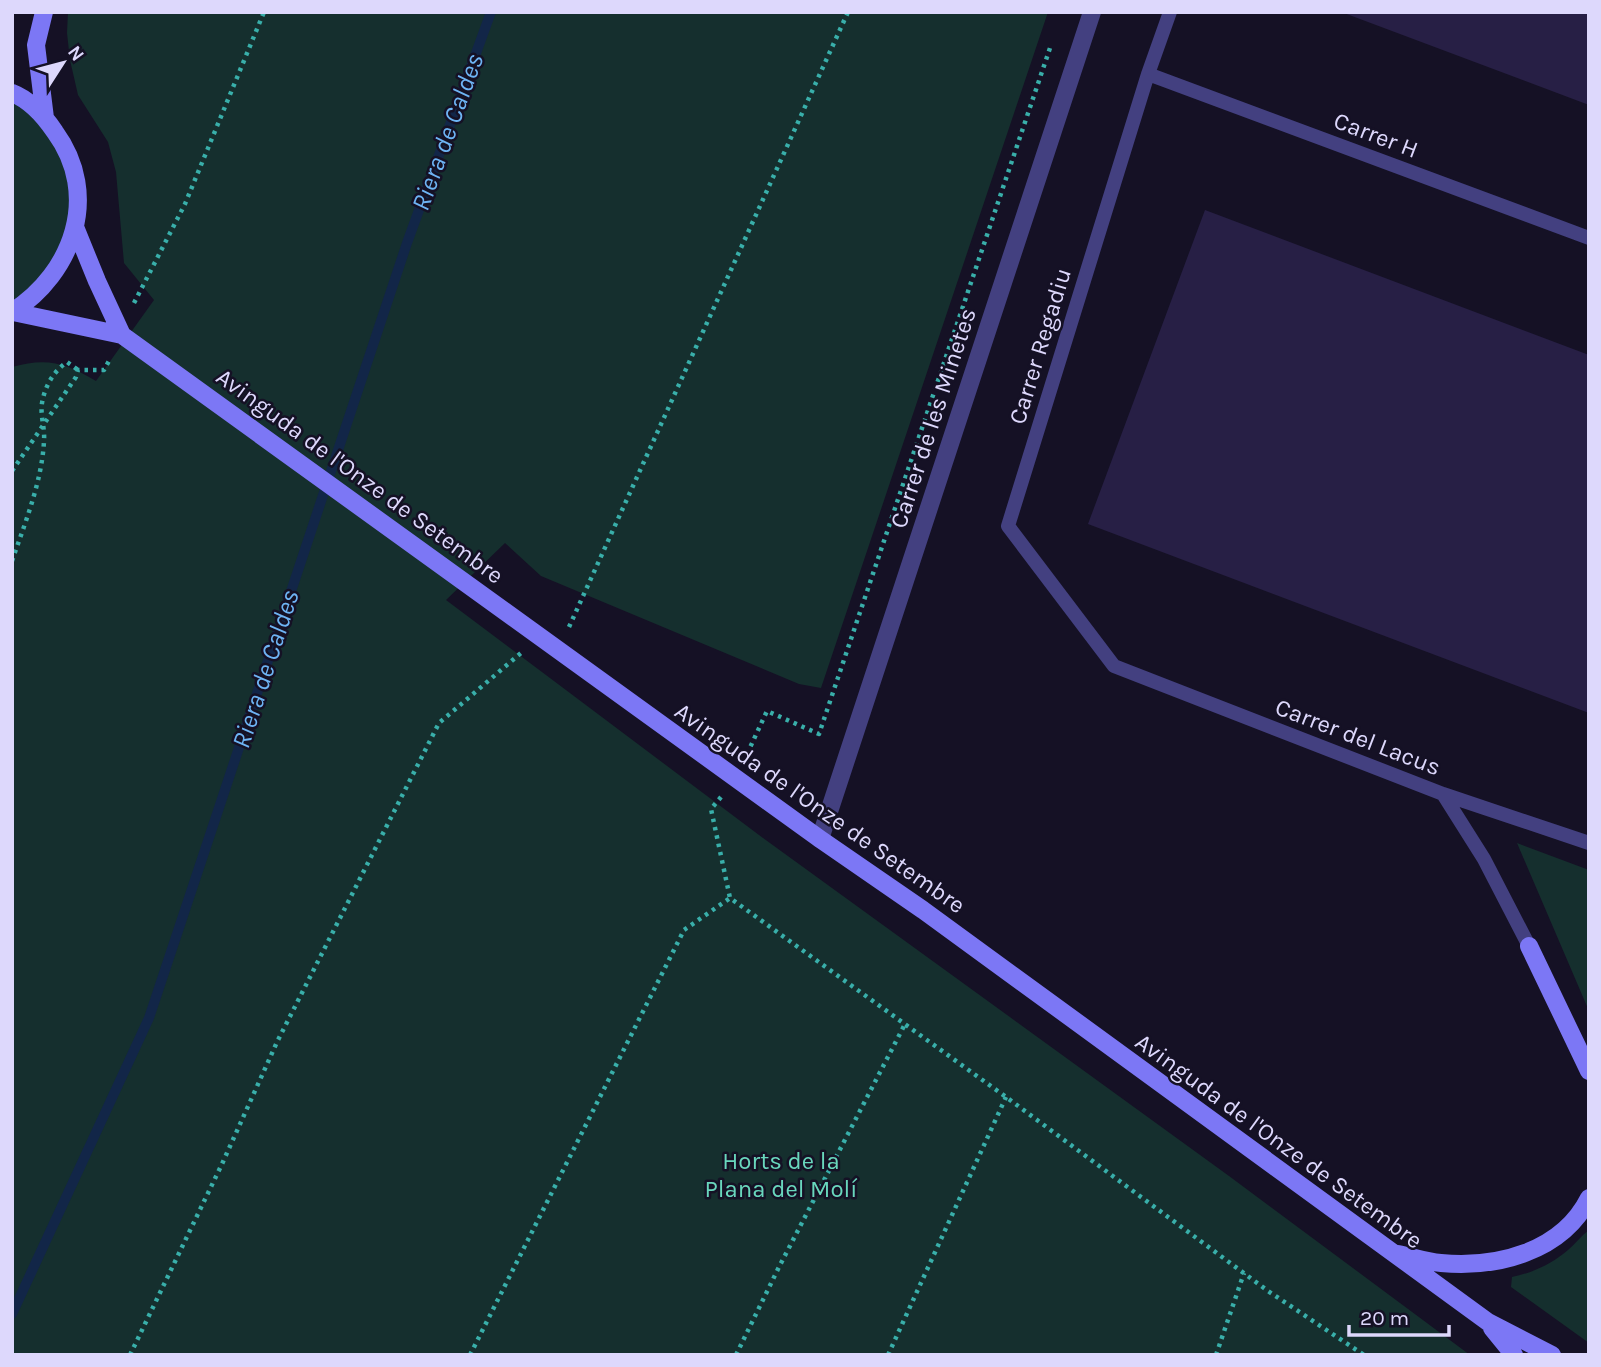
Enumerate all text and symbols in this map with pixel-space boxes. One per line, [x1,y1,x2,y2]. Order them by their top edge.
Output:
north arrow [28,28,98,98]
text: N [63,42,89,66]
water label: Riera de Caldes [405,49,490,215]
street label: Carrer H [1330,106,1422,164]
street label: Carrer Regadiu [1003,265,1077,427]
street label: Carrer de les Minetes [884,304,982,532]
street label: Avinguda de l'Onze de Setembre [211,362,509,590]
water label: Riera de Caldes [225,586,306,752]
street label: Carrer del Lacus [1271,693,1445,781]
street label: Avinguda de l'Onze de Setembre [669,697,971,919]
street label: Avinguda de l'Onze de Setembre [1130,1027,1428,1255]
park label: Horts de la Plana del Molí [705,1147,858,1203]
scale bar [1349,1294,1449,1338]
text: 20 m [1360,1306,1409,1330]

